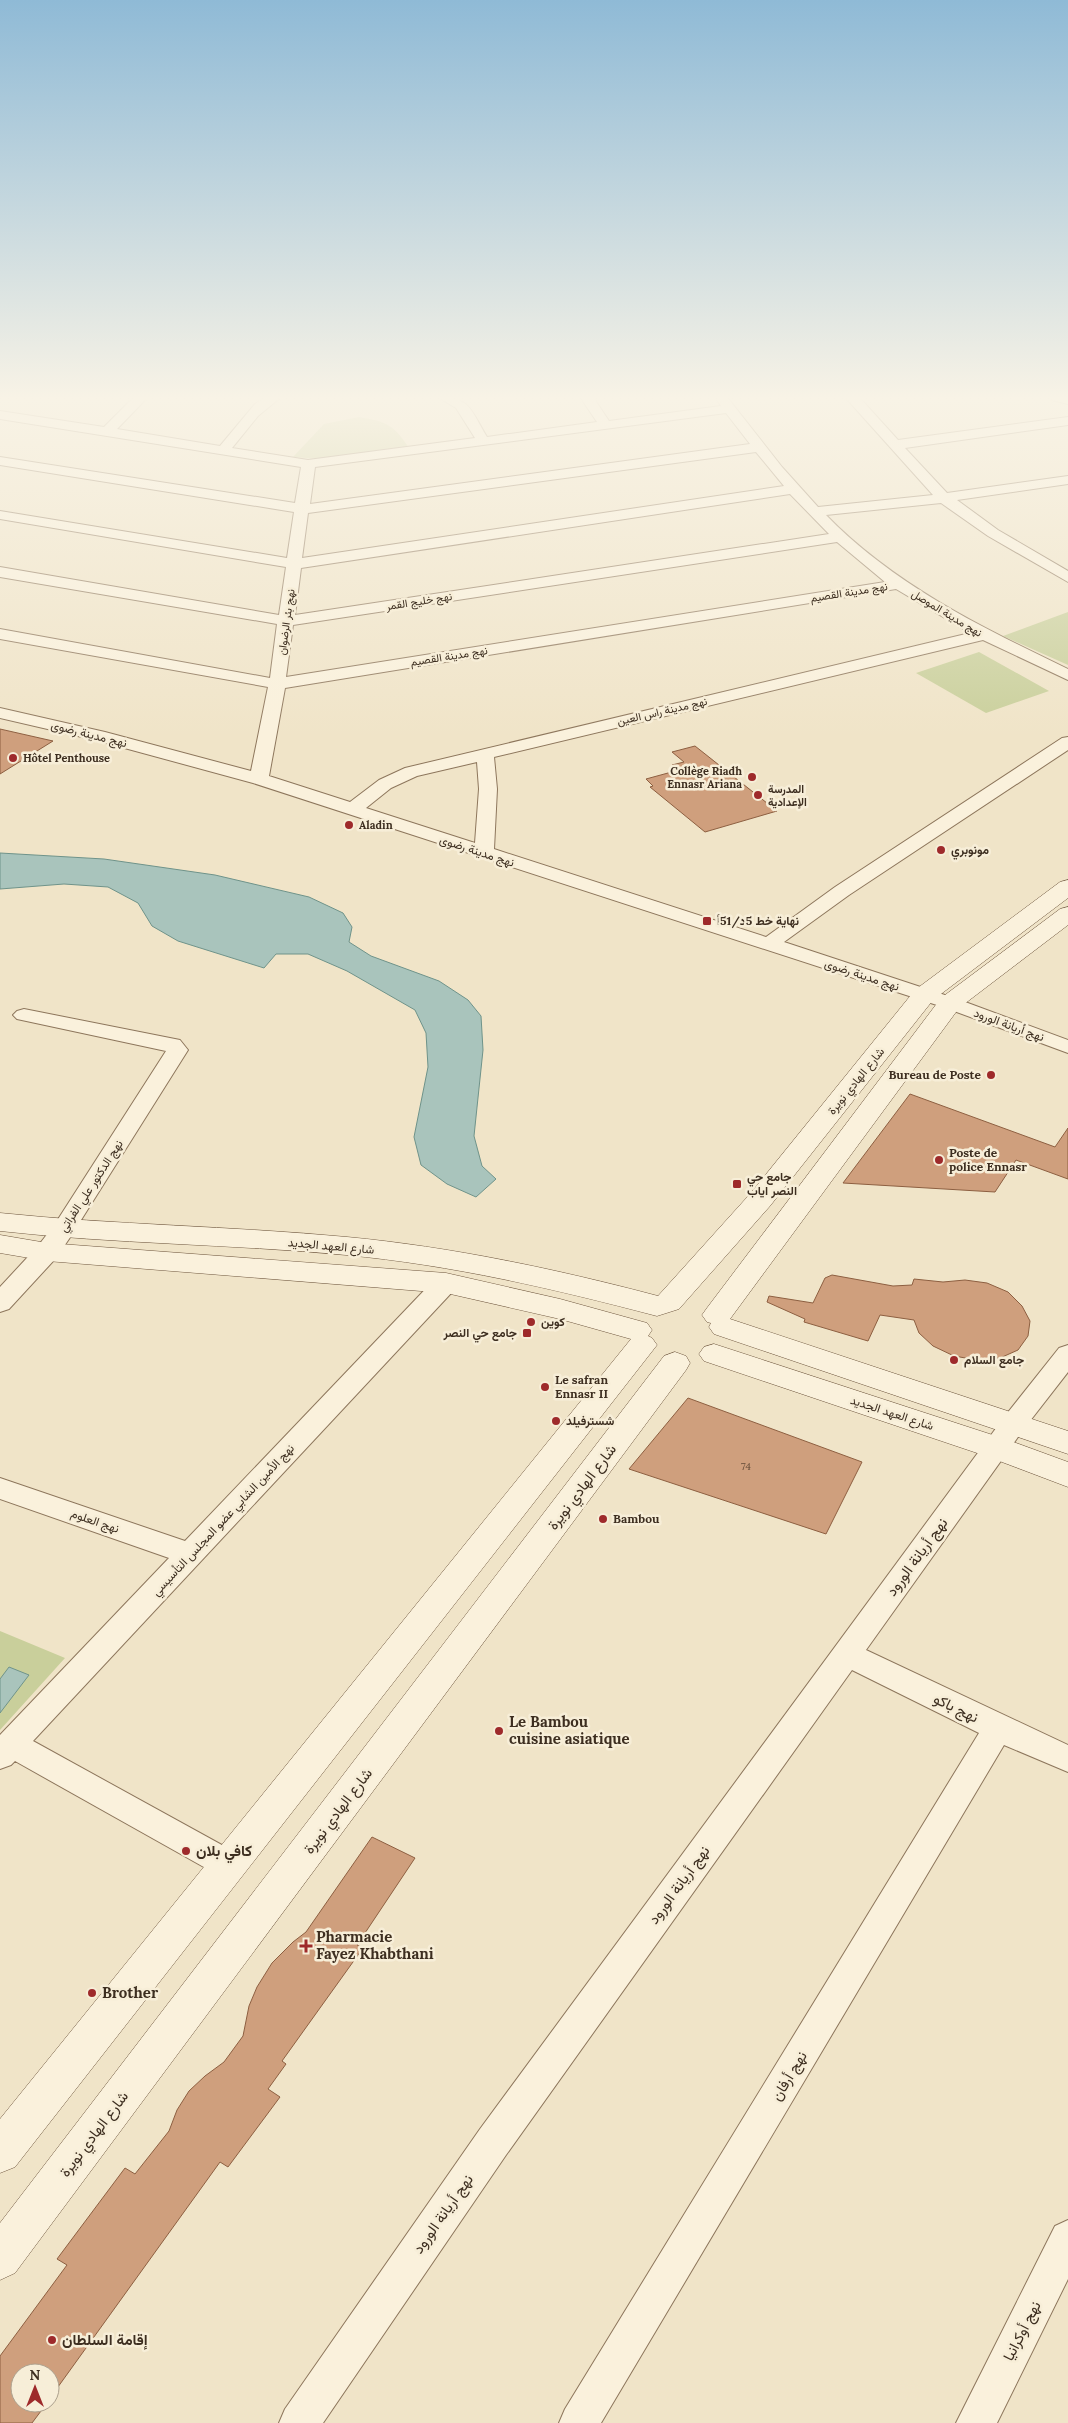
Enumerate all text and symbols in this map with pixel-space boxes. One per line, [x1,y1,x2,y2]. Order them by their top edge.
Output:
street label: نهج مدينة القصيم [809,579,889,606]
street label: نهج مدينة الموصل [909,586,985,640]
street label: نهج بئر الرضوان [274,588,299,656]
street label: نهج خليج القمر [384,589,453,614]
street label: نهج مدينة القصيم [409,643,489,670]
street label: نهج مدينة راس العين [615,694,709,729]
street label: نهج مدينة رضوى [49,717,129,752]
place label: Hôtel Penthouse [23,751,110,765]
marker: Hôtel Penthouse [7,752,19,764]
place label: Collège Riadh Ennasr Ariana [667,764,742,791]
marker: Collège Riadh Ennasr Ariana [746,771,758,783]
place label: المدرسة الإعدادية [768,782,807,809]
marker: المدرسة الإعدادية [752,789,764,801]
place label: Aladin [359,818,393,832]
marker: Aladin [343,819,355,831]
street label: نهج مدينة رضوى [437,831,516,872]
place label: مونوبري [951,842,989,860]
marker: مونوبري [935,844,947,856]
place label: نهاية خط 5د/51أ [717,913,800,929]
marker: نهاية خط 5د/51أ [701,915,713,927]
street label: نهج مدينة رضوى [822,955,901,996]
street label: نهج أريانة الورود [971,1005,1046,1046]
street label: شارع الهادي نويرة [824,1044,890,1119]
place label: Bureau de Poste [889,1067,982,1082]
marker: Bureau de Poste [985,1069,997,1081]
street label: نهج الدكتور علي الفراتي [55,1137,128,1236]
place label: Poste de police Ennasr [949,1145,1027,1174]
marker: Poste de police Ennasr [933,1154,945,1166]
place label: جامع حي النصر اياب [747,1169,797,1199]
marker: جامع حي النصر اياب [731,1178,743,1190]
street label: شارع العهد الجديد [287,1234,375,1259]
place label: كوين [541,1314,565,1330]
marker: كوين [525,1316,537,1328]
place label: جامع حي النصر [442,1325,517,1343]
marker: جامع حي النصر [521,1327,533,1339]
place label: جامع السلام [964,1352,1024,1368]
marker: جامع السلام [948,1354,960,1366]
place label: Le safran Ennasr II [555,1372,608,1401]
marker: Le safran Ennasr II [539,1381,551,1393]
street label: شارع العهد الجديد [848,1392,936,1435]
place label: شسترفيلد [566,1413,615,1429]
marker: شسترفيلد [550,1415,562,1427]
street label: شارع الهادي نويرة [543,1440,623,1536]
street label: نهج الأمين الشابي عضو المجلس التأسيسي [148,1441,299,1601]
house number: 74 [741,1460,752,1473]
street label: نهج العلوم [68,1505,121,1538]
place label: Bambou [613,1511,660,1526]
marker: Bambou [597,1513,609,1525]
street label: نهج أريانة الورود [882,1514,953,1601]
street label: نهج باكو [930,1689,982,1728]
place label: Le Bambou cuisine asiatique [509,1712,630,1748]
marker: Le Bambou cuisine asiatique [493,1725,505,1737]
street label: شارع الهادي نويرة [299,1764,379,1860]
place label: كافي بلان [196,1841,252,1864]
street label: نهج أريانة الورود [644,1842,715,1929]
marker: كافي بلان [180,1845,192,1857]
place label: Pharmacie Fayez Khabthani [316,1927,434,1963]
marker: Pharmacie Fayez Khabthani [300,1940,312,1952]
place label: Brother [102,1983,159,2002]
marker: Brother [86,1987,98,1999]
street label: نهج أرفان [766,2047,812,2105]
street label: شارع الهادي نويرة [55,2087,135,2183]
street label: نهج أريانة الورود [408,2170,479,2258]
street label: نهج أوكرانيا [998,2298,1046,2365]
place label: إقامة السلطان [62,2330,148,2350]
marker: إقامة السلطان [46,2334,58,2346]
north arrow [10,2363,60,2413]
text: N [30,2366,41,2384]

